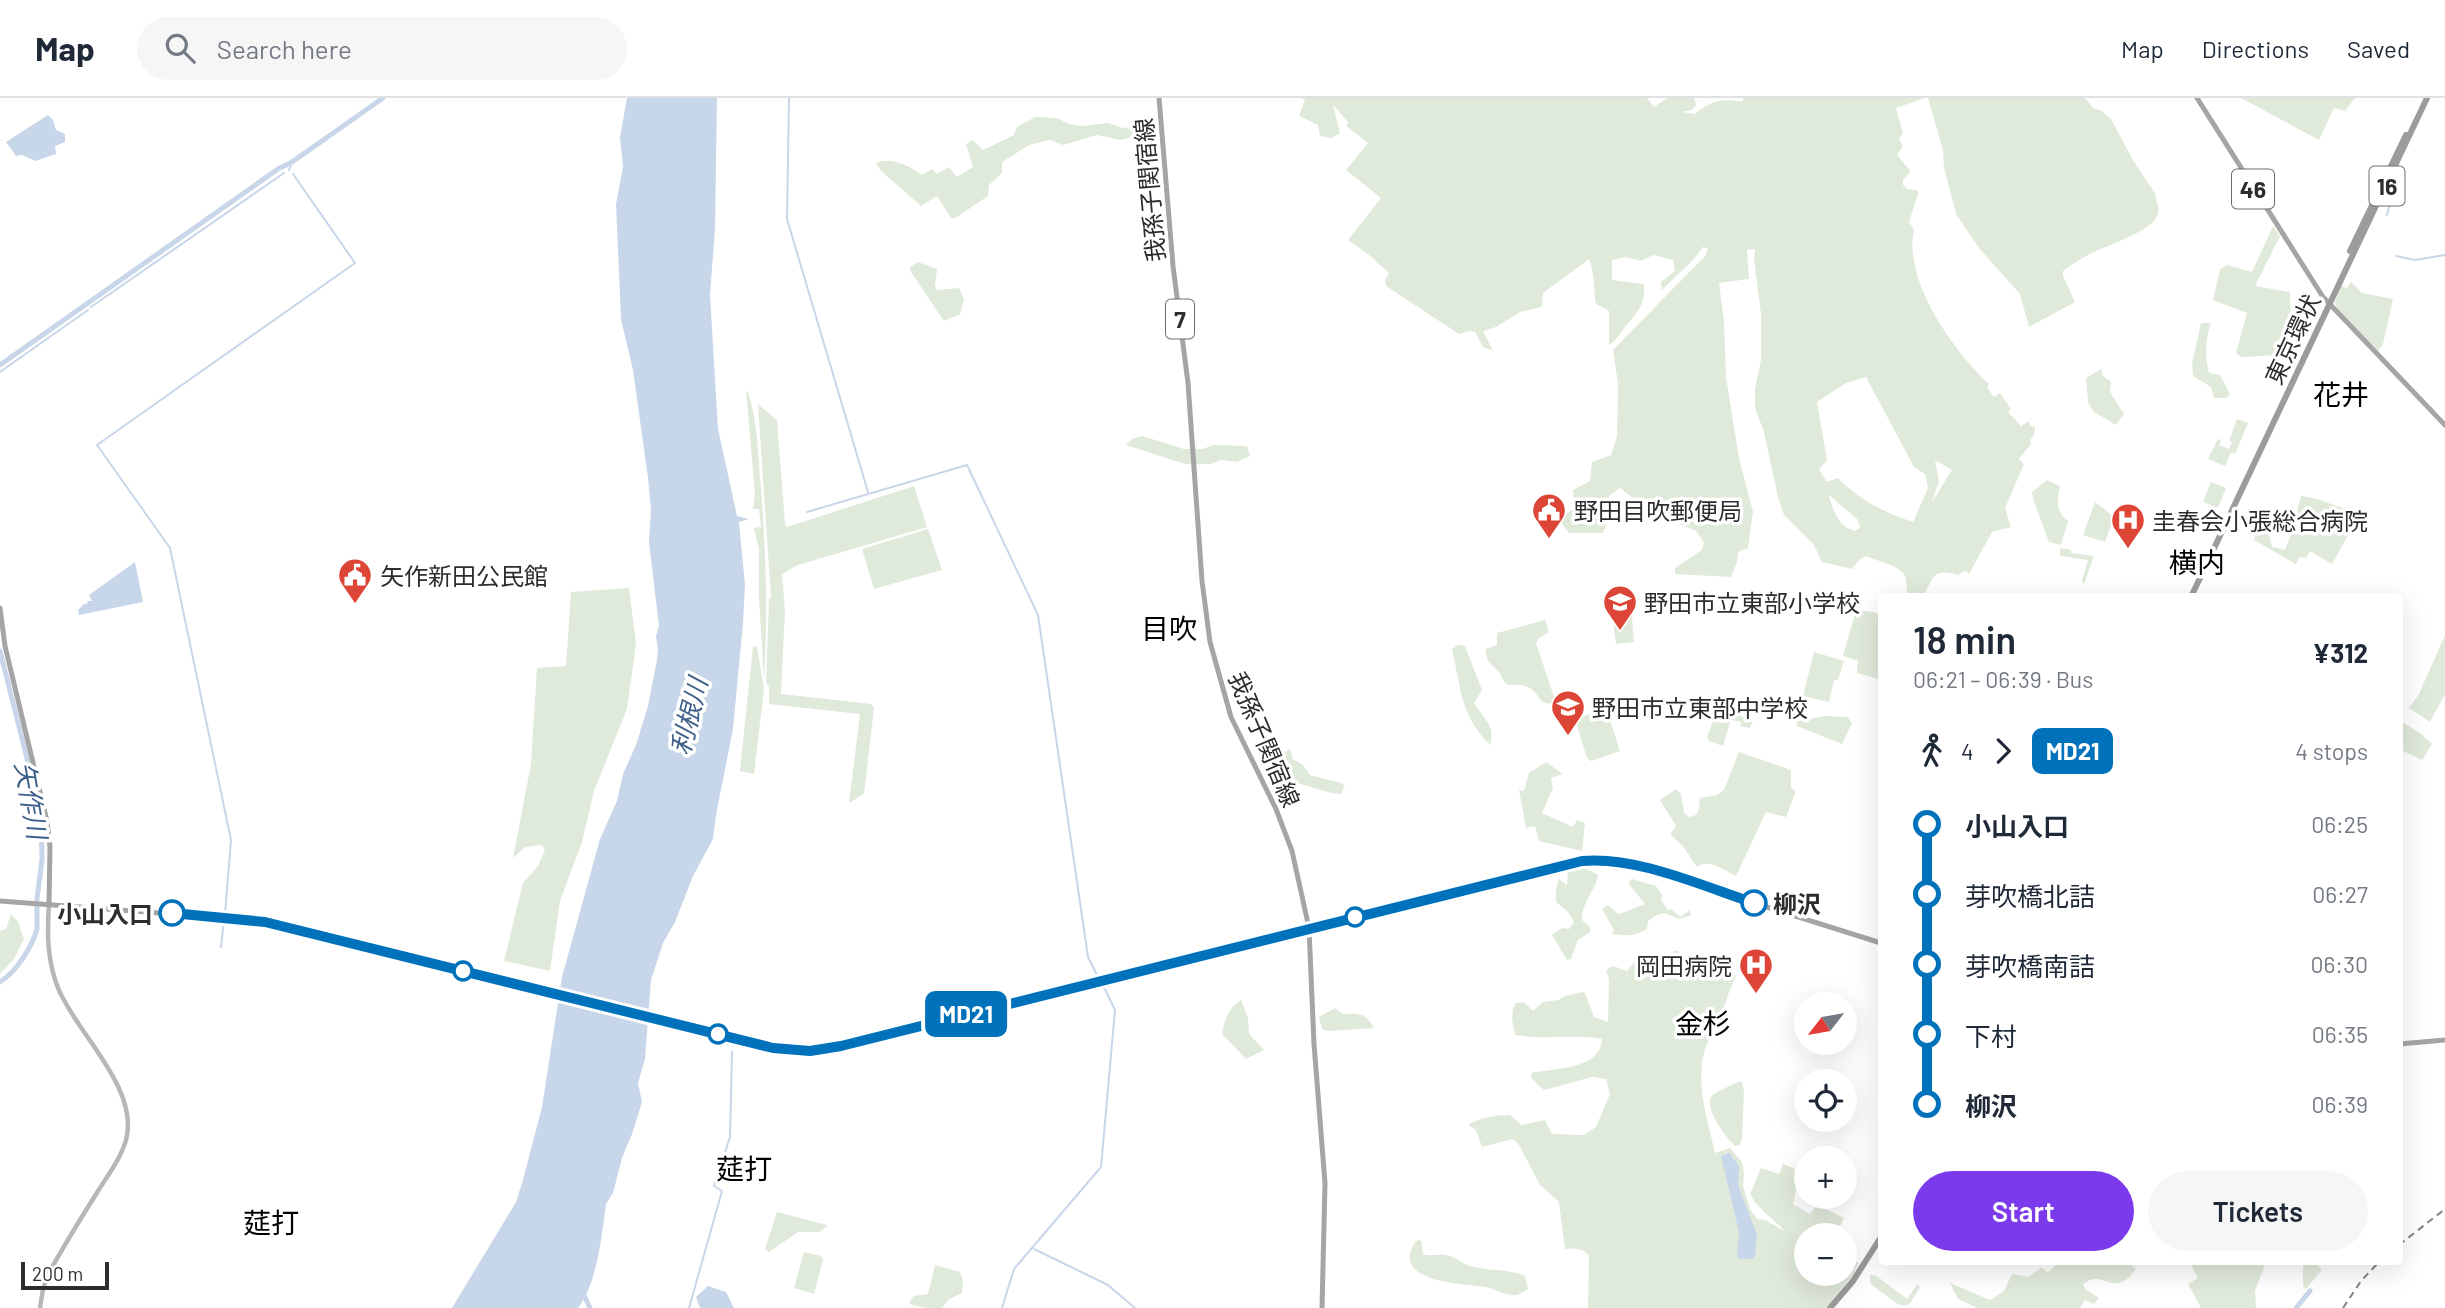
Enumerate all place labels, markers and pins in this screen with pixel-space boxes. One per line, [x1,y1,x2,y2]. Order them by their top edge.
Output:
public building icon: 野田目吹郵便局 [1530,491,1568,540]
place label: 野田目吹郵便局 [1574,496,1742,525]
hospital icon: 圭春会小張総合病院 [2109,501,2147,550]
place label: 圭春会小張総合病院 [2152,506,2368,535]
public building icon: 矢作新田公民館 [336,556,374,605]
place label: 矢作新田公民館 [380,561,548,590]
school or university icon: 野田市立東部小学校 [1601,583,1639,632]
place label: 野田市立東部小学校 [1644,588,1860,617]
school or university icon: 野田市立東部中学校 [1549,688,1587,737]
place label: 野田市立東部中学校 [1592,693,1808,722]
place label: 柳沢 [1773,889,1821,918]
marker: 柳沢 [1741,890,1767,916]
place label: 小山入口 [57,899,153,928]
marker: 小山入口 [159,900,185,926]
unlabelled marker [1345,907,1365,927]
hospital icon: 岡田病院 [1737,946,1775,995]
place label: 岡田病院 [1636,951,1732,980]
unlabelled marker [453,961,473,981]
unlabelled marker [708,1024,728,1044]

